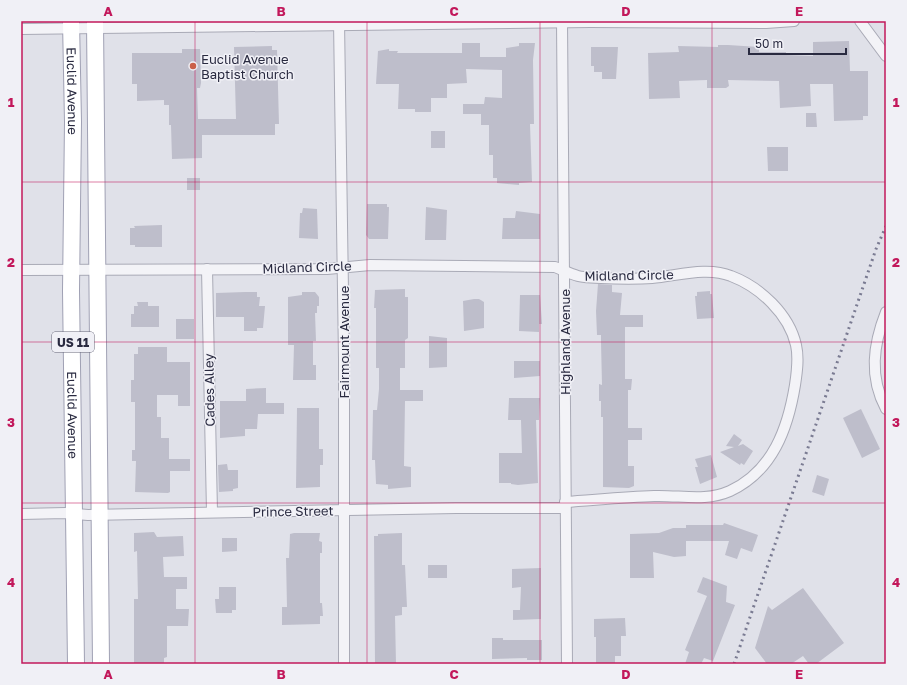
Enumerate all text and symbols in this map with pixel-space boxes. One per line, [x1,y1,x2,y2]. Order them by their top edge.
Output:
text: A [103,3,113,19]
text: B [276,3,286,19]
text: C [449,3,459,19]
text: D [621,3,631,19]
text: E [795,3,803,19]
scale bar [749,30,846,56]
text: 50 m [755,36,783,51]
street label: Euclid Avenue [64,47,81,135]
place label: Euclid Avenue Baptist Church [201,51,294,82]
marker: Euclid Avenue Baptist Church [188,61,198,71]
text: 1 [8,94,15,110]
text: 1 [893,94,900,110]
text: 2 [7,254,15,270]
text: 2 [892,254,900,270]
street label: Midland Circle [262,257,352,277]
street label: Midland Circle [584,266,674,284]
street label: Fairmount Avenue [336,286,352,398]
street label: Highland Avenue [557,289,573,395]
road number: US 11 [52,332,94,352]
street label: Cades Alley [200,353,218,427]
street label: Euclid Avenue [64,371,81,459]
text: 3 [7,414,15,430]
text: 3 [892,414,900,430]
street label: Prince Street [252,502,334,520]
text: 4 [7,574,15,590]
text: 4 [892,574,900,590]
text: A [103,666,113,682]
text: B [276,666,286,682]
text: C [449,666,459,682]
text: D [621,666,631,682]
text: E [795,666,803,682]

